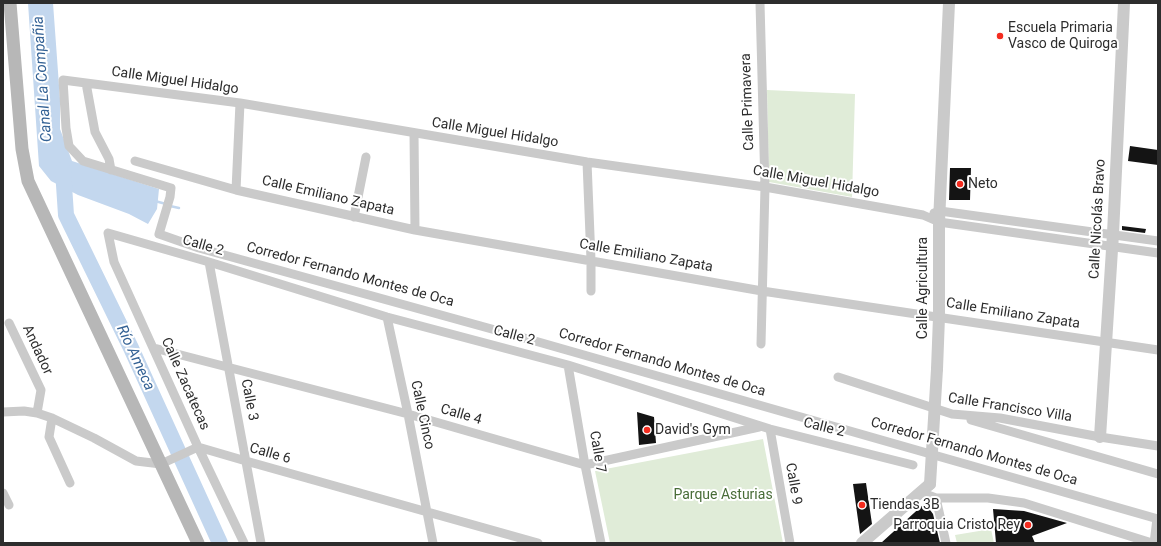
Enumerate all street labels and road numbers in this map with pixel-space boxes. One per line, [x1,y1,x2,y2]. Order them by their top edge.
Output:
street label: Calle Primavera [738,53,758,151]
street label: Calle Miguel Hidalgo [110,64,240,98]
street label: Calle Miguel Hidalgo [430,115,560,151]
street label: Calle Nicolás Bravo [1086,159,1110,279]
street label: Calle Miguel Hidalgo [751,163,881,201]
street label: Calle Emiliano Zapata [260,173,396,219]
street label: Calle 2 [180,232,226,260]
street label: Calle Emiliano Zapata [578,236,714,276]
street label: Calle Agricultura [915,237,931,339]
street label: Corredor Fernando Montes de Oca [244,239,456,311]
street label: Calle Emiliano Zapata [945,295,1081,333]
street label: Andador [18,322,56,378]
street label: Calle 2 [491,322,537,350]
street label: Corredor Fernando Montes de Oca [557,325,767,401]
street label: Calle Zacatecas [157,335,213,433]
street label: Calle 3 [237,378,261,422]
street label: Calle Cinco [407,379,437,451]
street label: Calle Francisco Villa [947,390,1073,426]
street label: Calle 4 [438,401,484,429]
street label: Corredor Fernando Montes de Oca [869,414,1079,490]
street label: Calle 2 [801,415,847,441]
street label: Calle 7 [585,430,609,474]
street label: Calle 6 [247,440,293,468]
street label: Calle 9 [781,462,805,506]

